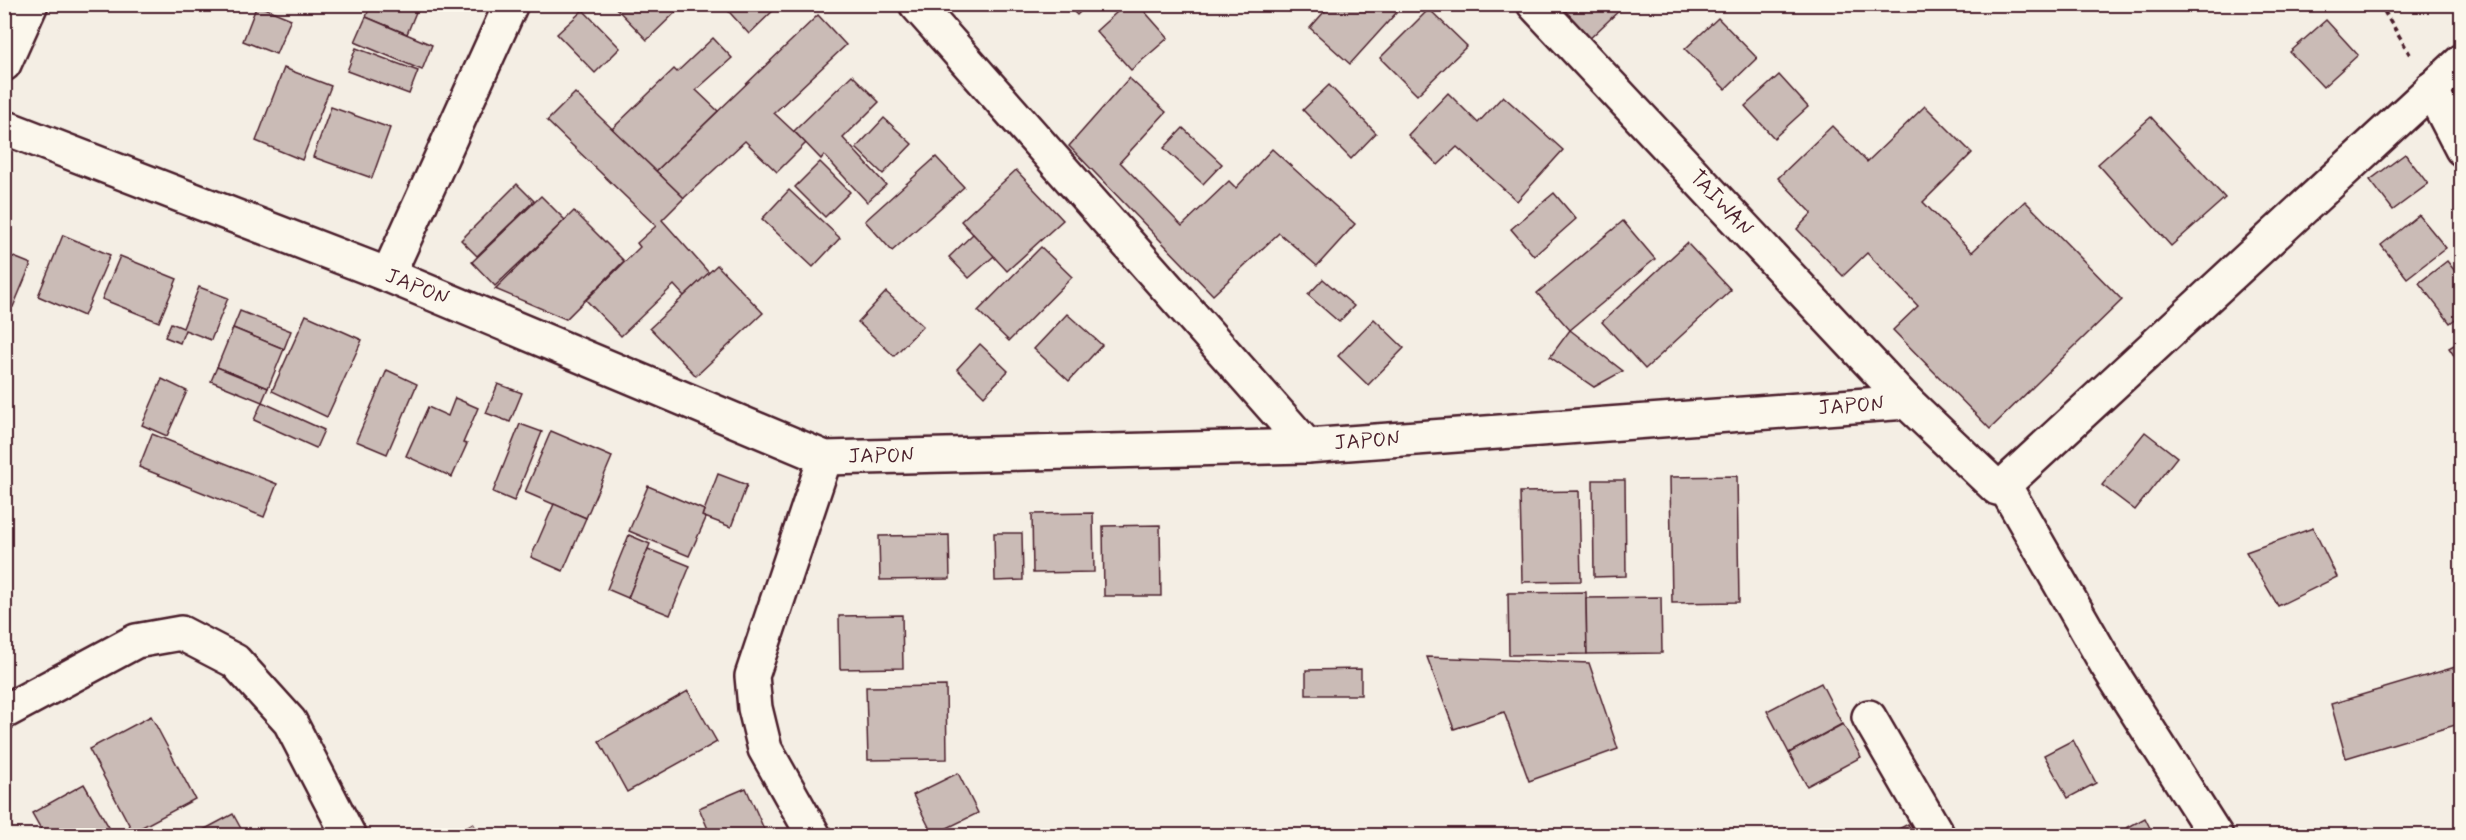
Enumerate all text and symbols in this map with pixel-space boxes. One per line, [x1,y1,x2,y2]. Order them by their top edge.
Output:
street label: TAIWAN [1683,164,1759,242]
street label: JAPON [381,262,453,312]
street label: JAPON [1817,390,1885,422]
street label: JAPON [1333,425,1401,457]
street label: JAPON [848,441,915,471]

